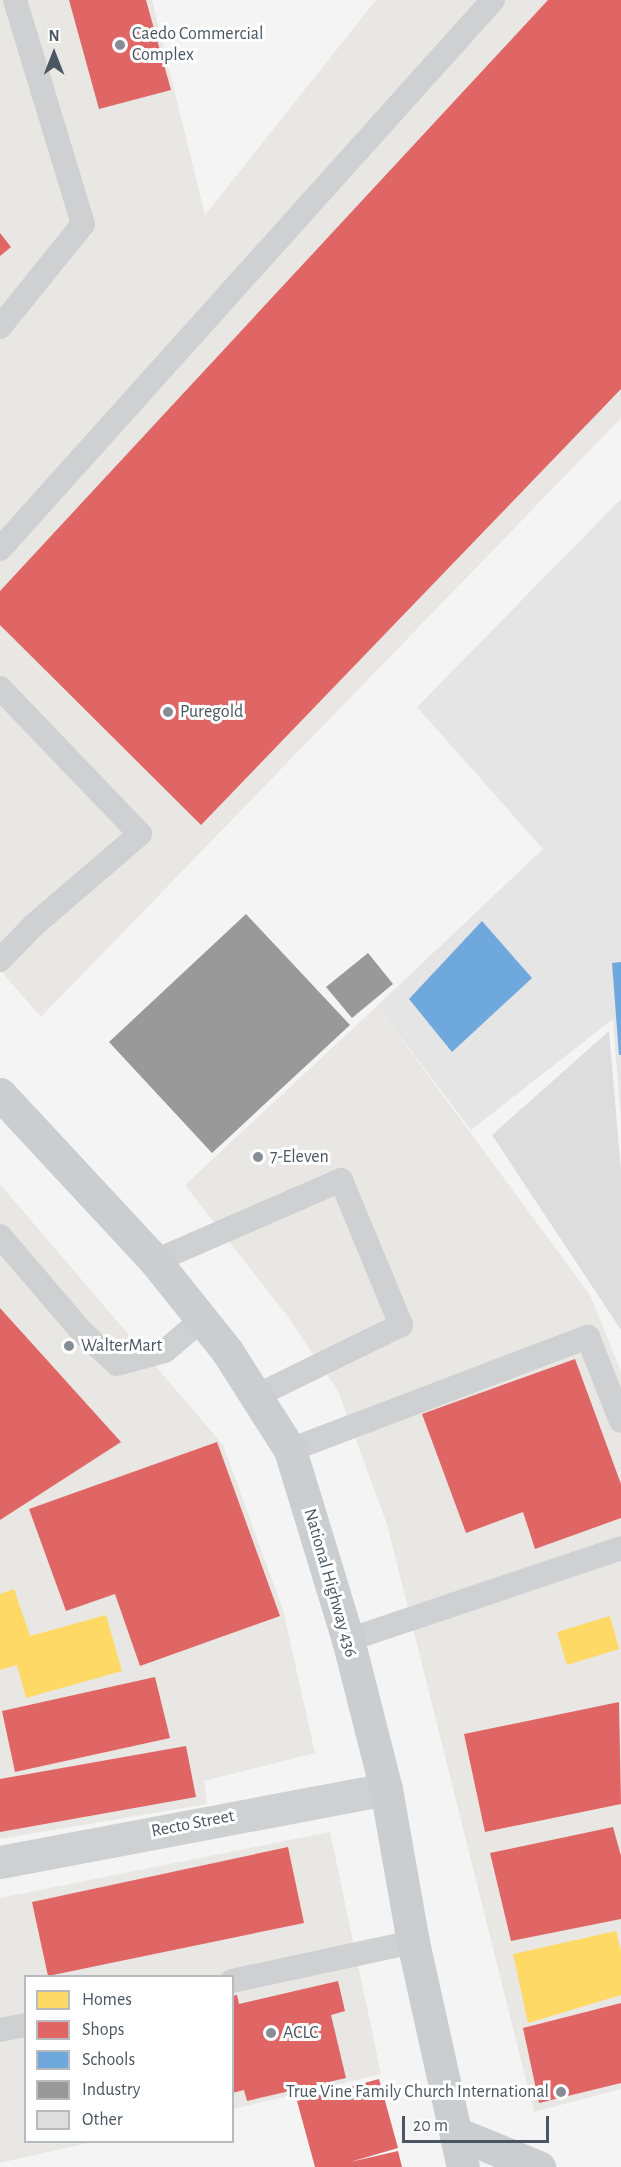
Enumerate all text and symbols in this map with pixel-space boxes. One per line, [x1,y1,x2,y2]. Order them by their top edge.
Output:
north arrow [24,24,84,84]
place label: Caedo Commercial Complex [132,24,264,66]
text: N [48,28,60,44]
marker: Caedo Commercial Complex [113,38,127,52]
place label: Puregold [180,701,243,723]
marker: Puregold [161,705,175,719]
place label: 7-Eleven [270,1146,329,1168]
marker: 7-Eleven [251,1150,265,1164]
place label: WalterMart [81,1335,162,1357]
marker: WalterMart [62,1339,76,1353]
street label: National Highway 436 [298,1506,362,1660]
street label: Recto Street [150,1805,236,1843]
legend [24,1975,234,2143]
text: Homes [82,1991,132,2009]
text: Shops [82,2021,124,2039]
place label: ACLC [283,2022,319,2044]
marker: ACLC [264,2026,278,2040]
text: Schools [82,2051,135,2069]
text: Industry [82,2081,141,2099]
place label: True Vine Family Church International [286,2081,549,2103]
marker: True Vine Family Church International [554,2085,568,2099]
scale bar [405,2104,552,2142]
text: Other [82,2111,123,2129]
text: 20 m [413,2117,448,2135]

